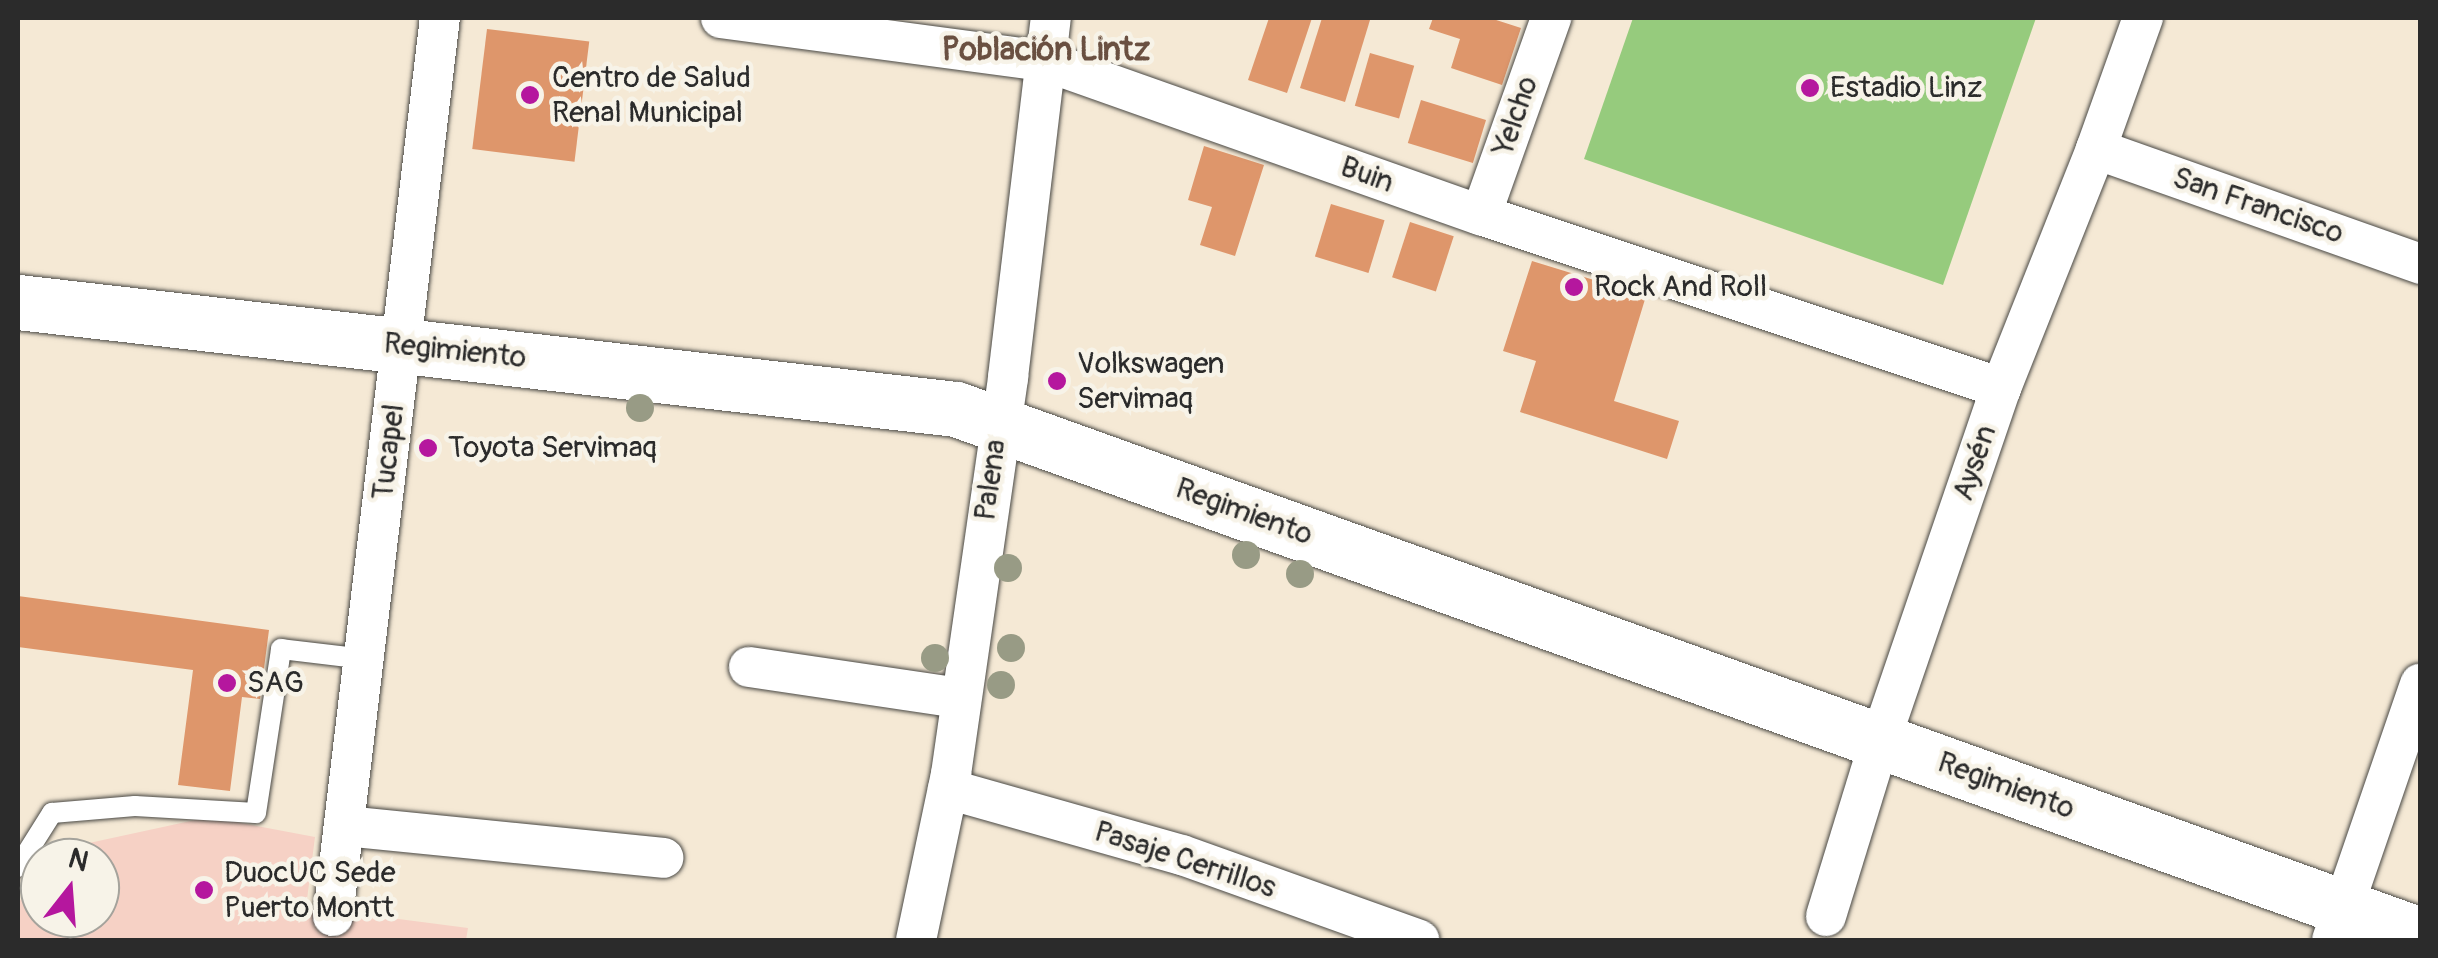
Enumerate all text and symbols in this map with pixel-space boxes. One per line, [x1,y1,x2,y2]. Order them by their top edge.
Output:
district label: Población Lintz [942,31,1150,69]
place label: Centro de Salud Renal Municipal [552,60,751,130]
place label: Estadio Linz [1830,70,1982,106]
street label: Yelcho [1486,72,1546,160]
marker: Estadio Linz [1799,77,1821,99]
marker: Centro de Salud Renal Municipal [517,82,543,108]
street label: Buin [1335,149,1399,201]
street label: San Francisco [2168,160,2348,252]
place label: Rock And Roll [1594,269,1767,305]
marker: Rock And Roll [1563,276,1585,298]
street label: Regimiento [382,326,528,376]
place label: Volkswagen Servimaq [1077,346,1225,416]
marker: Volkswagen Servimaq [1046,370,1068,392]
street label: Tucapel [365,402,413,502]
street label: Aysén [1945,421,2005,505]
place label: Toyota Servimaq [448,430,657,466]
marker: Toyota Servimaq [417,437,439,459]
street label: Palena [967,437,1015,523]
street label: Regimiento [1171,471,1317,553]
place label: SAG [247,665,304,701]
marker: SAG [216,672,238,694]
street label: Regimiento [1933,745,2079,827]
street label: Pasaje Cerrillos [1090,814,1280,906]
north arrow [20,838,120,938]
text: N [64,841,93,880]
place label: DuocUC Sede Puerto Montt [224,855,396,926]
marker: DuocUC Sede Puerto Montt [193,879,215,901]

